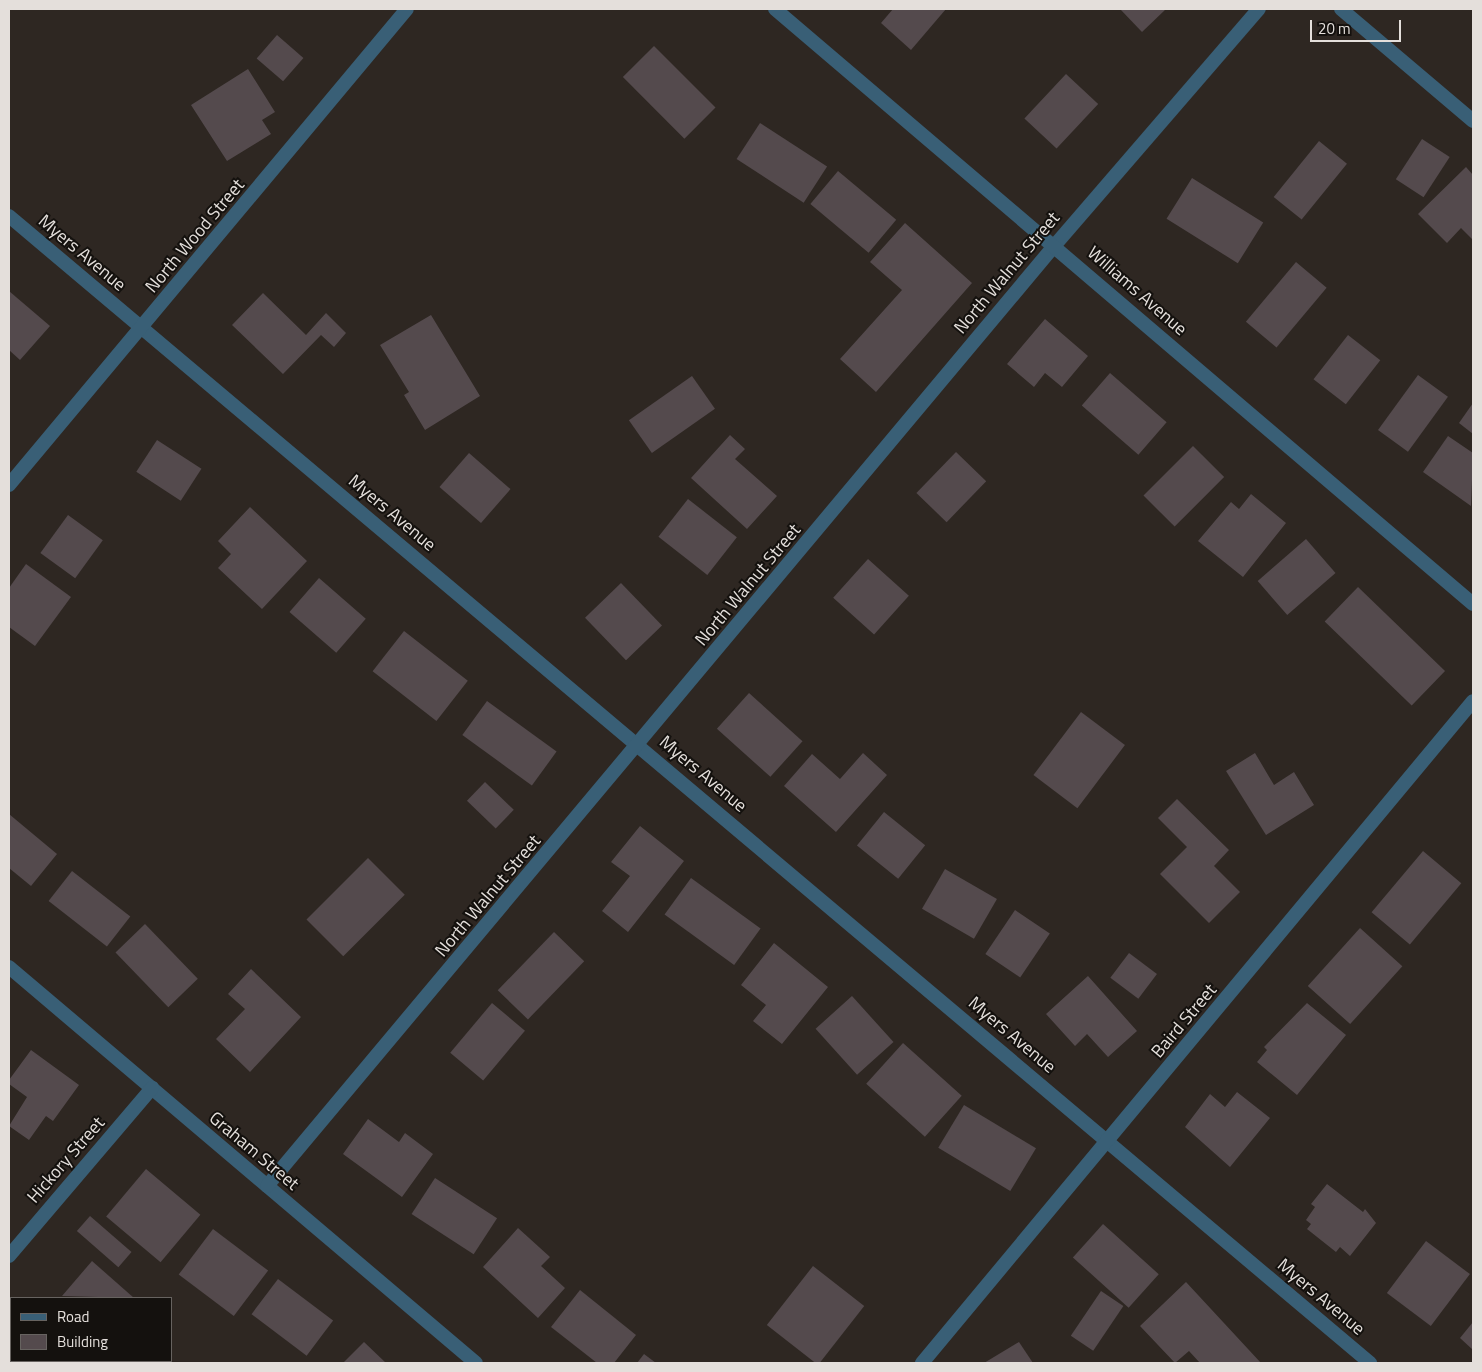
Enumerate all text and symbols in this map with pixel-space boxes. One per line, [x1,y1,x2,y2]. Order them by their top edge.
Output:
scale bar [1312,10,1403,42]
text: 20 m [1318,17,1351,40]
street label: North Wood Street [141,175,249,297]
street label: North Walnut Street [950,208,1064,338]
street label: Myers Avenue [34,210,130,296]
street label: Williams Avenue [1083,242,1191,340]
street label: Myers Avenue [344,470,440,556]
street label: North Walnut Street [691,520,805,650]
street label: Myers Avenue [655,731,751,817]
street label: North Walnut Street [431,831,545,961]
street label: Baird Street [1147,980,1221,1062]
street label: Myers Avenue [964,992,1060,1078]
street label: Graham Street [205,1107,303,1195]
street label: Hickory Street [23,1112,109,1208]
street label: Myers Avenue [1273,1254,1369,1340]
legend [10,1297,172,1362]
text: Road [57,1305,89,1328]
text: Building [57,1330,108,1353]

